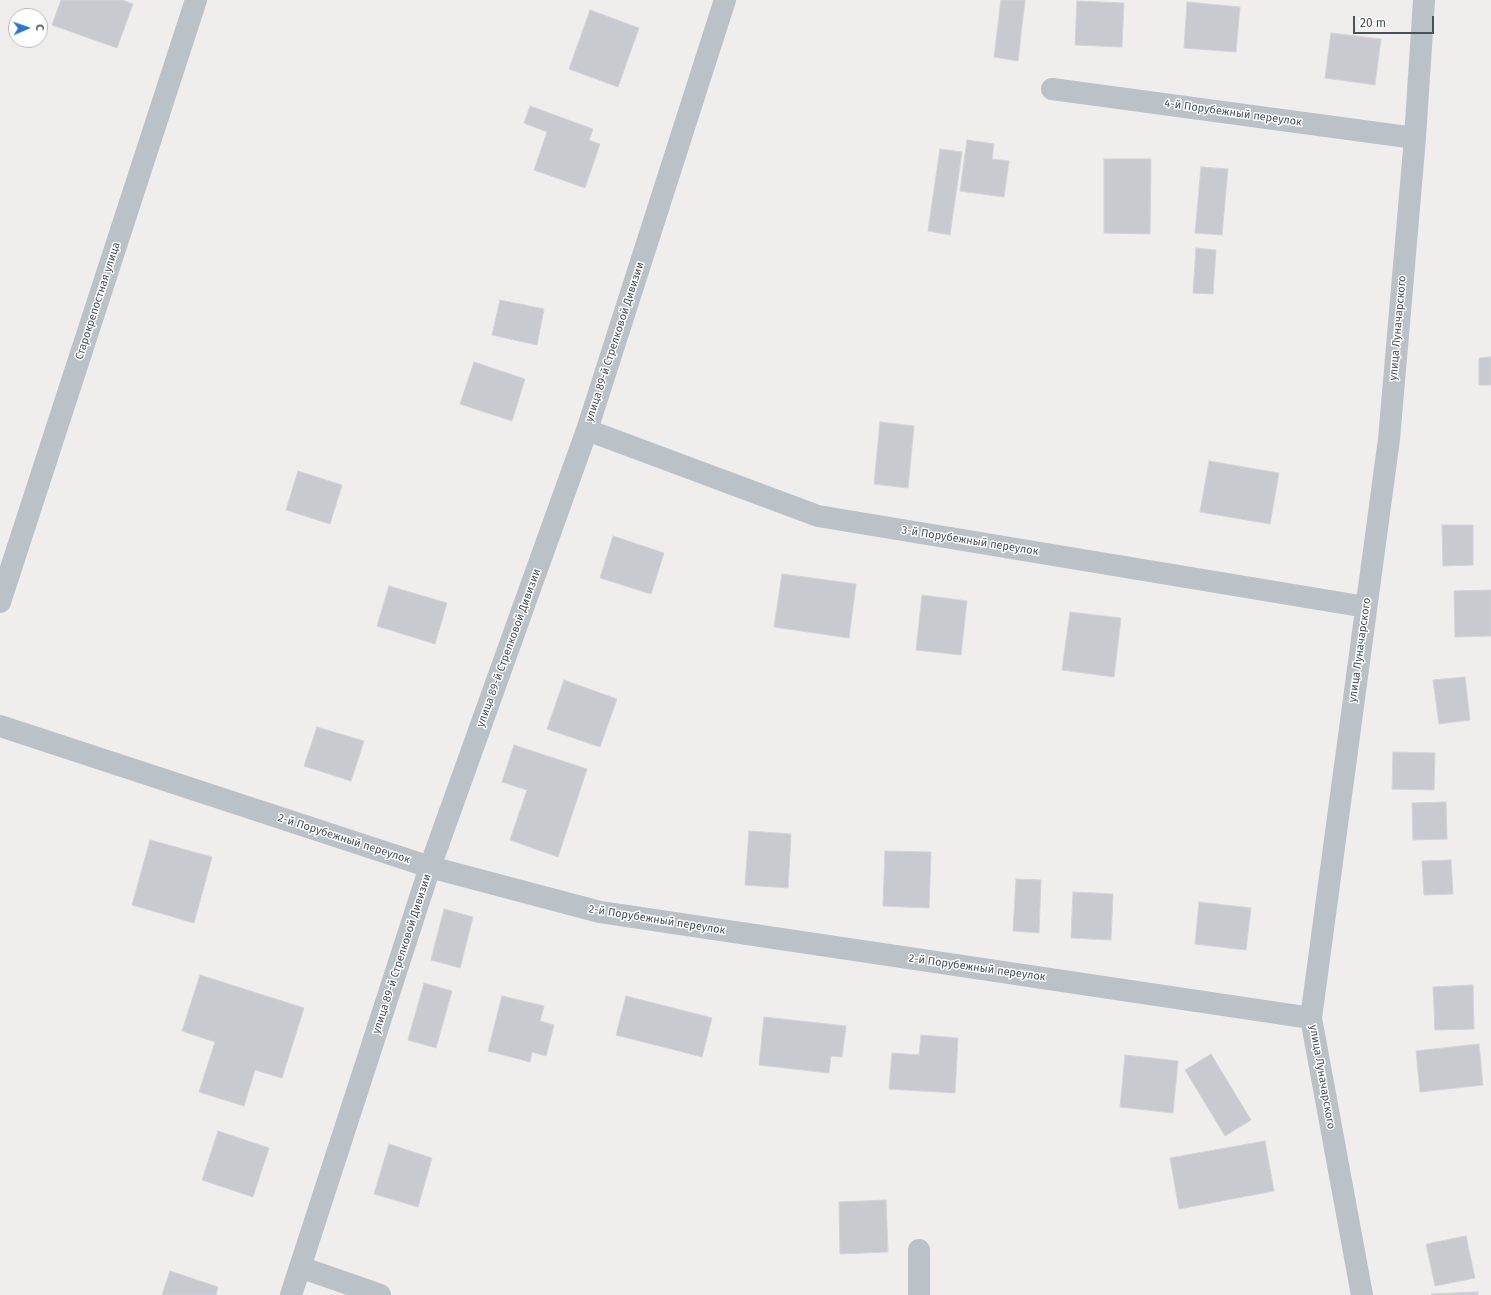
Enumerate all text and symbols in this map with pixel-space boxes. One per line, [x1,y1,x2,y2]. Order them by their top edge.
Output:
north arrow [8,8,48,48]
scale bar [1355,8,1436,34]
text: 20 m [1360,16,1386,30]
text: С [33,24,46,31]
street label: 4-й Порубежный переулок [1163,97,1303,129]
street label: Старокрепостная улица [73,241,123,361]
street label: улица 89-й Стрелковой Дивизии [583,260,647,424]
street label: улица Луначарского [1387,275,1409,381]
street label: 3-й Порубежный переулок [901,524,1039,558]
street label: улица 89-й Стрелковой Дивизии [474,567,544,729]
street label: улица Луначарского [1346,597,1374,703]
street label: 2-й Порубежный переулок [276,811,412,867]
street label: улица 89-й Стрелковой Дивизии [370,872,434,1036]
street label: 2-й Порубежный переулок [588,903,726,937]
street label: 2-й Порубежный переулок [908,952,1046,984]
street label: улица Луначарского [1306,1024,1338,1130]

